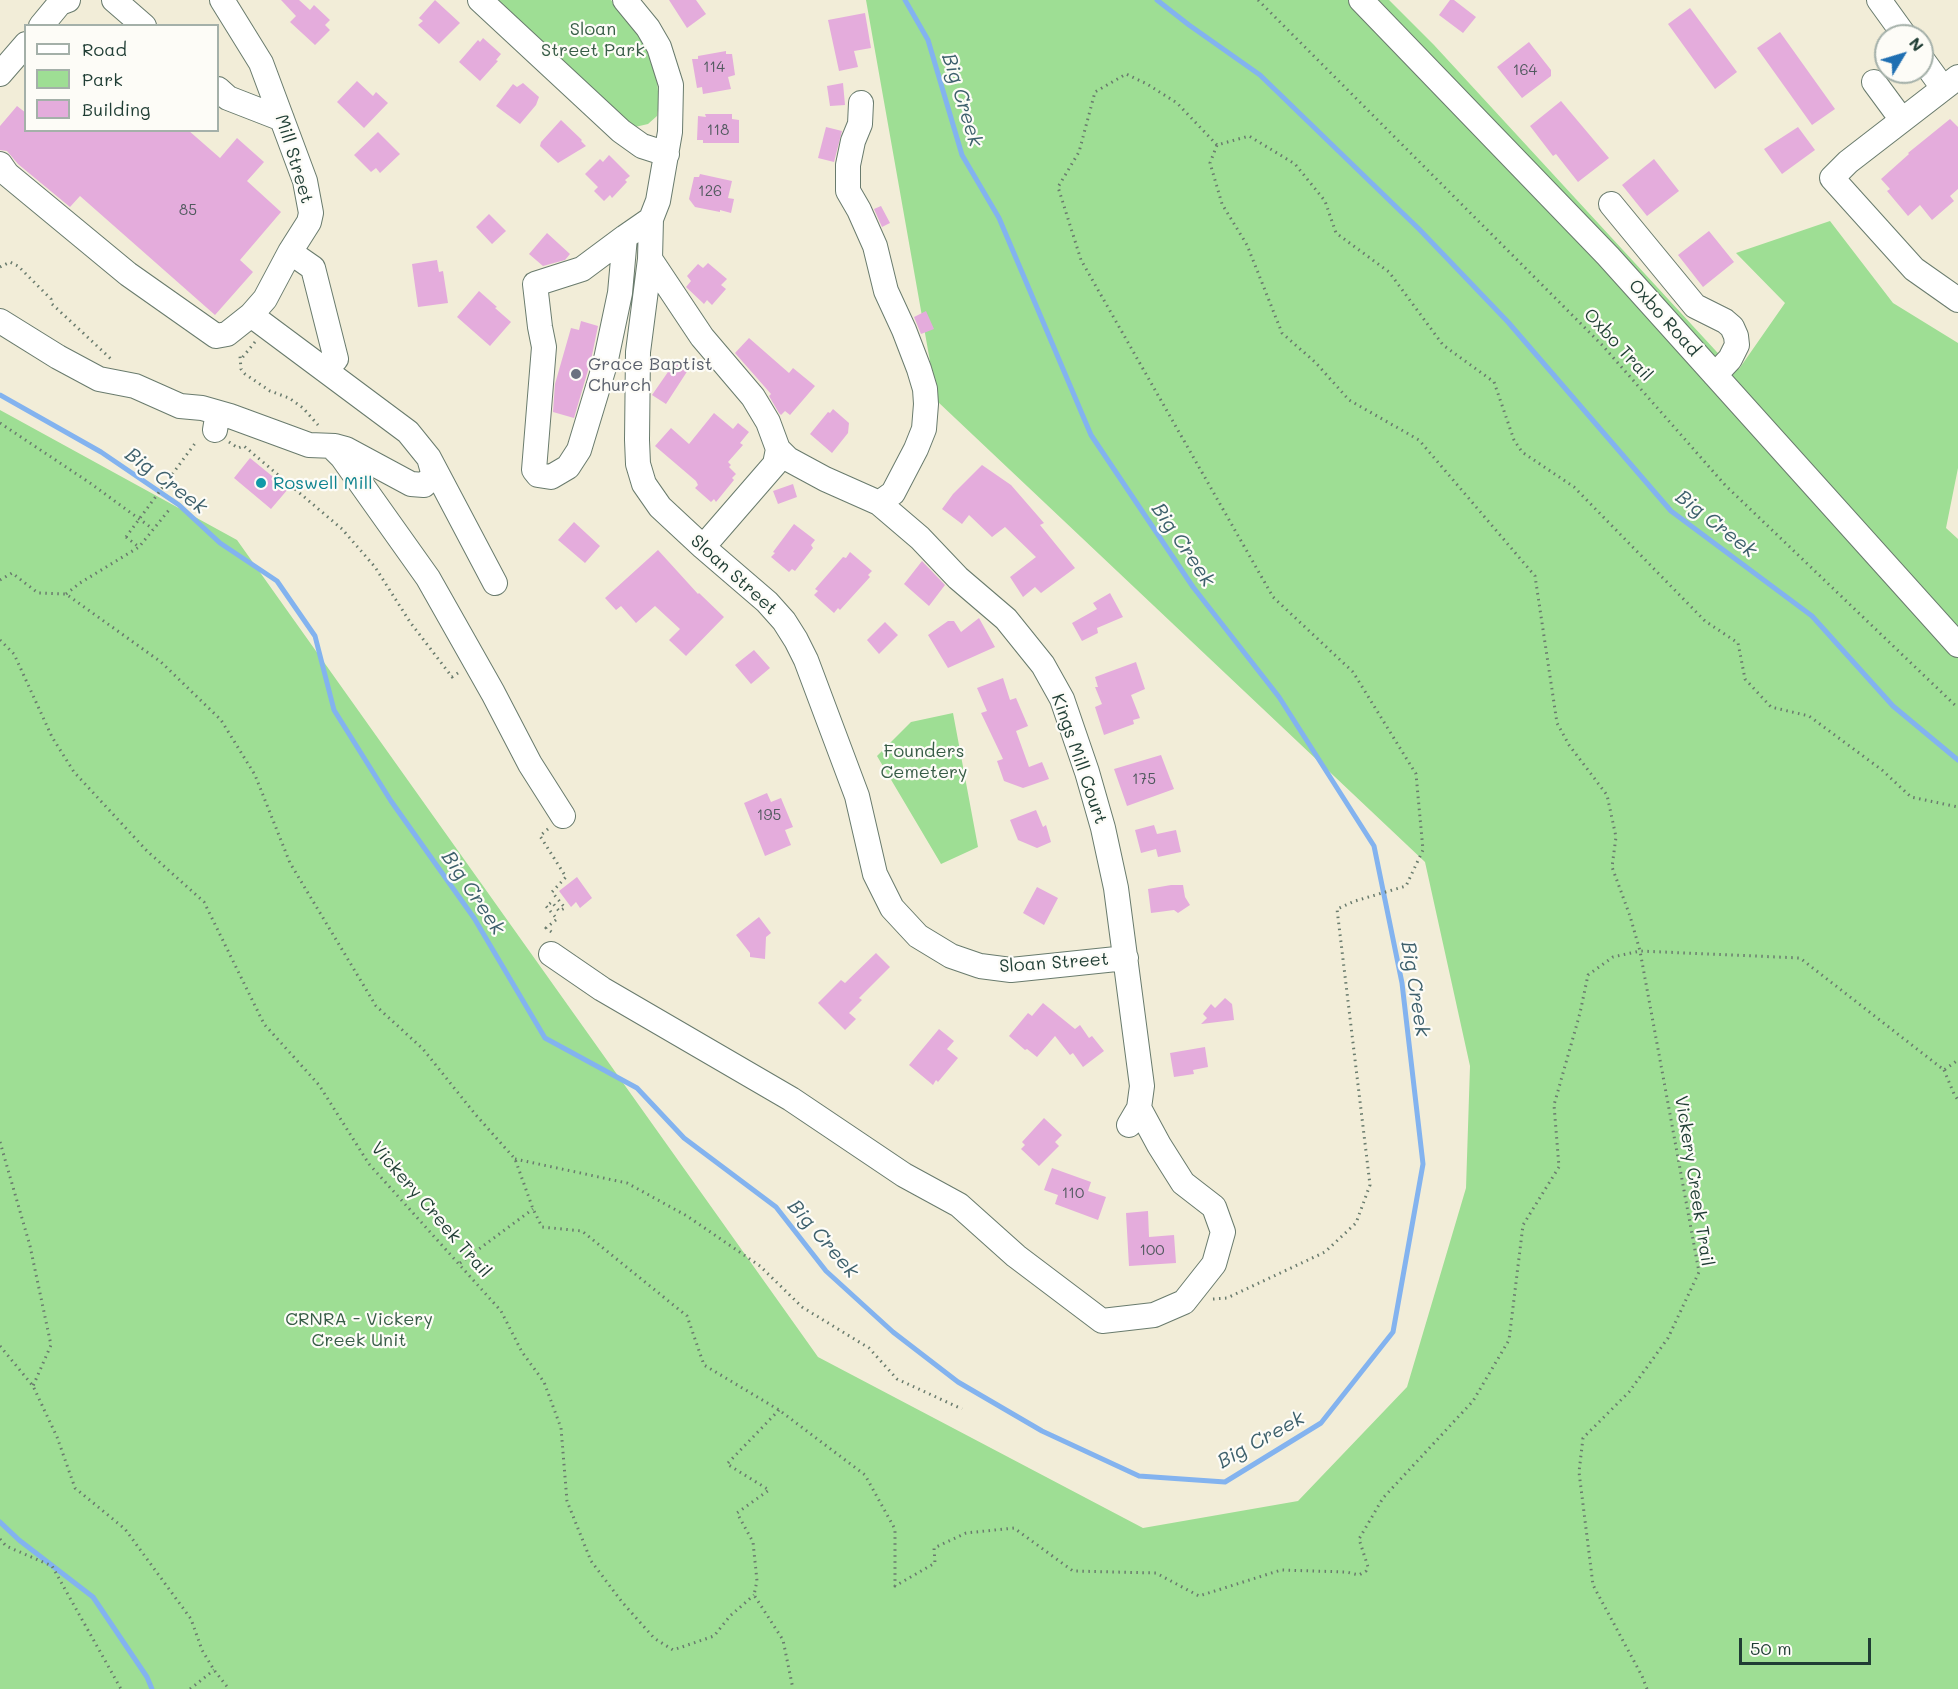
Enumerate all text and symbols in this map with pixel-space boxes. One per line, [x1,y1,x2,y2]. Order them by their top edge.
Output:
park label: Sloan Street Park [541,18,645,60]
legend [24,24,219,132]
north arrow [1874,24,1934,84]
text: N [1905,33,1929,55]
text: Road [82,37,127,61]
water label: Big Creek [936,50,988,150]
house number: 114 [703,58,725,76]
house number: 164 [1513,61,1537,79]
text: Park [82,67,123,91]
text: Building [82,97,150,121]
street label: Mill Street [270,112,318,206]
house number: 118 [707,121,729,139]
house number: 126 [698,182,722,200]
house number: 85 [179,201,197,219]
street label: Oxbo Road [1624,275,1704,361]
street label: Oxbo Trail [1579,304,1657,386]
place label: Grace Baptist Church [588,353,713,395]
marker: Grace Baptist Church [569,367,583,381]
water label: Big Creek [120,442,212,520]
place label: Roswell Mill [273,472,373,494]
marker: Roswell Mill [254,476,268,490]
water label: Big Creek [1671,485,1761,563]
water label: Big Creek [1146,498,1220,592]
street label: Sloan Street [686,530,782,620]
street label: Kings Mill Court [1047,691,1111,827]
park label: Founders Cemetery [881,740,967,783]
house number: 175 [1132,770,1156,788]
house number: 195 [757,806,781,824]
water label: Big Creek [436,846,510,940]
water label: Big Creek [1396,940,1434,1038]
street label: Sloan Street [999,948,1109,978]
street label: Vickery Creek Trail [1670,1094,1718,1268]
street label: Vickery Creek Trail [366,1138,496,1282]
house number: 110 [1062,1184,1084,1202]
water label: Big Creek [782,1195,864,1283]
house number: 100 [1139,1241,1165,1259]
park label: CRNRA - Vickery Creek Unit [285,1308,433,1350]
water label: Big Creek [1213,1406,1309,1474]
scale bar [1742,1626,1874,1664]
text: 50 m [1750,1636,1792,1660]

